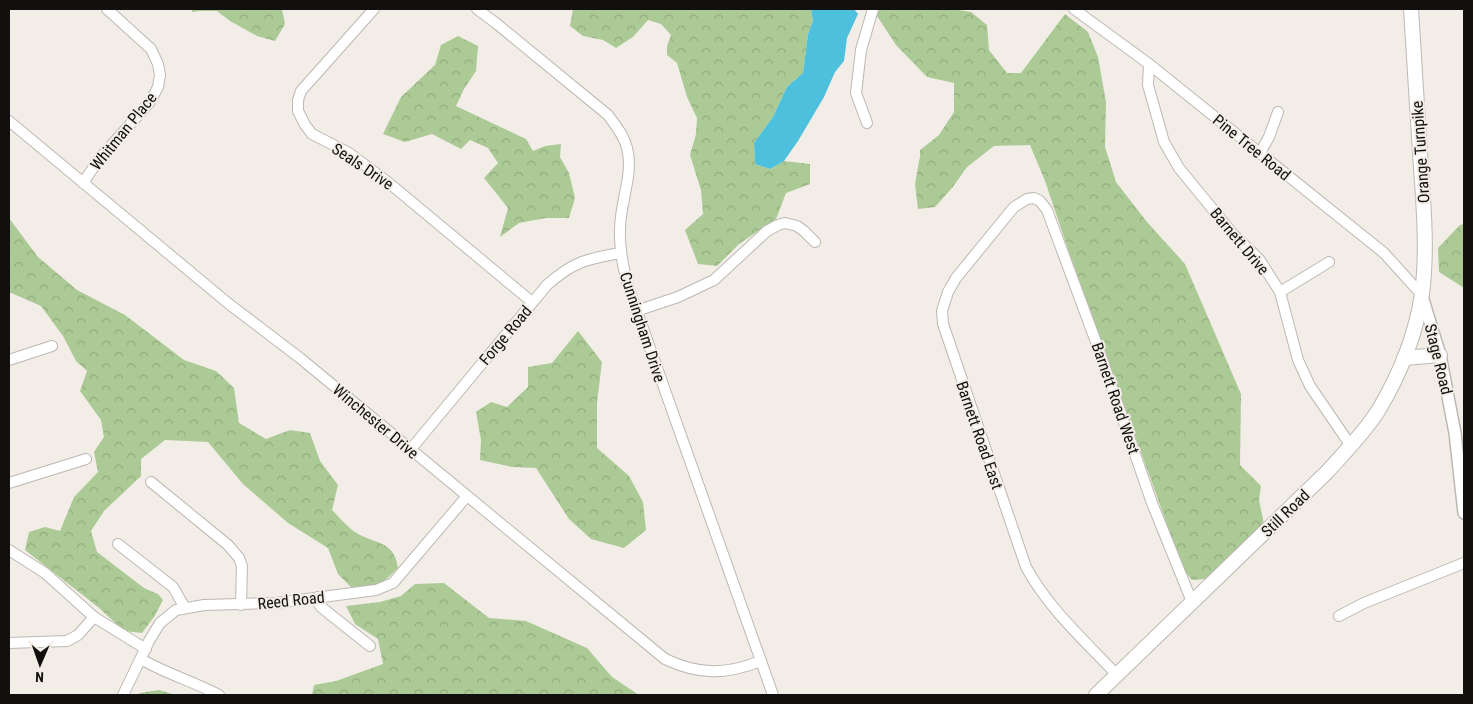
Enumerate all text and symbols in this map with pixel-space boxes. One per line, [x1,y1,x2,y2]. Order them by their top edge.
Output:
street label: Whitman Place [86,89,161,174]
street label: Orange Turnpike [1407,100,1434,204]
street label: Pine Tree Road [1209,110,1294,184]
street label: Seals Drive [328,139,397,194]
street label: Barnett Drive [1206,204,1273,279]
street label: Cunningham Drive [616,270,669,385]
street label: Forge Road [475,302,536,369]
street label: Stage Road [1421,322,1456,396]
street label: Barnett Road West [1088,340,1144,457]
street label: Barnett Road East [952,379,1007,492]
street label: Winchester Drive [329,380,422,463]
street label: Still Road [1257,486,1313,541]
street label: Reed Road [257,588,325,613]
north arrow [15,639,65,689]
text: N [35,669,44,685]

